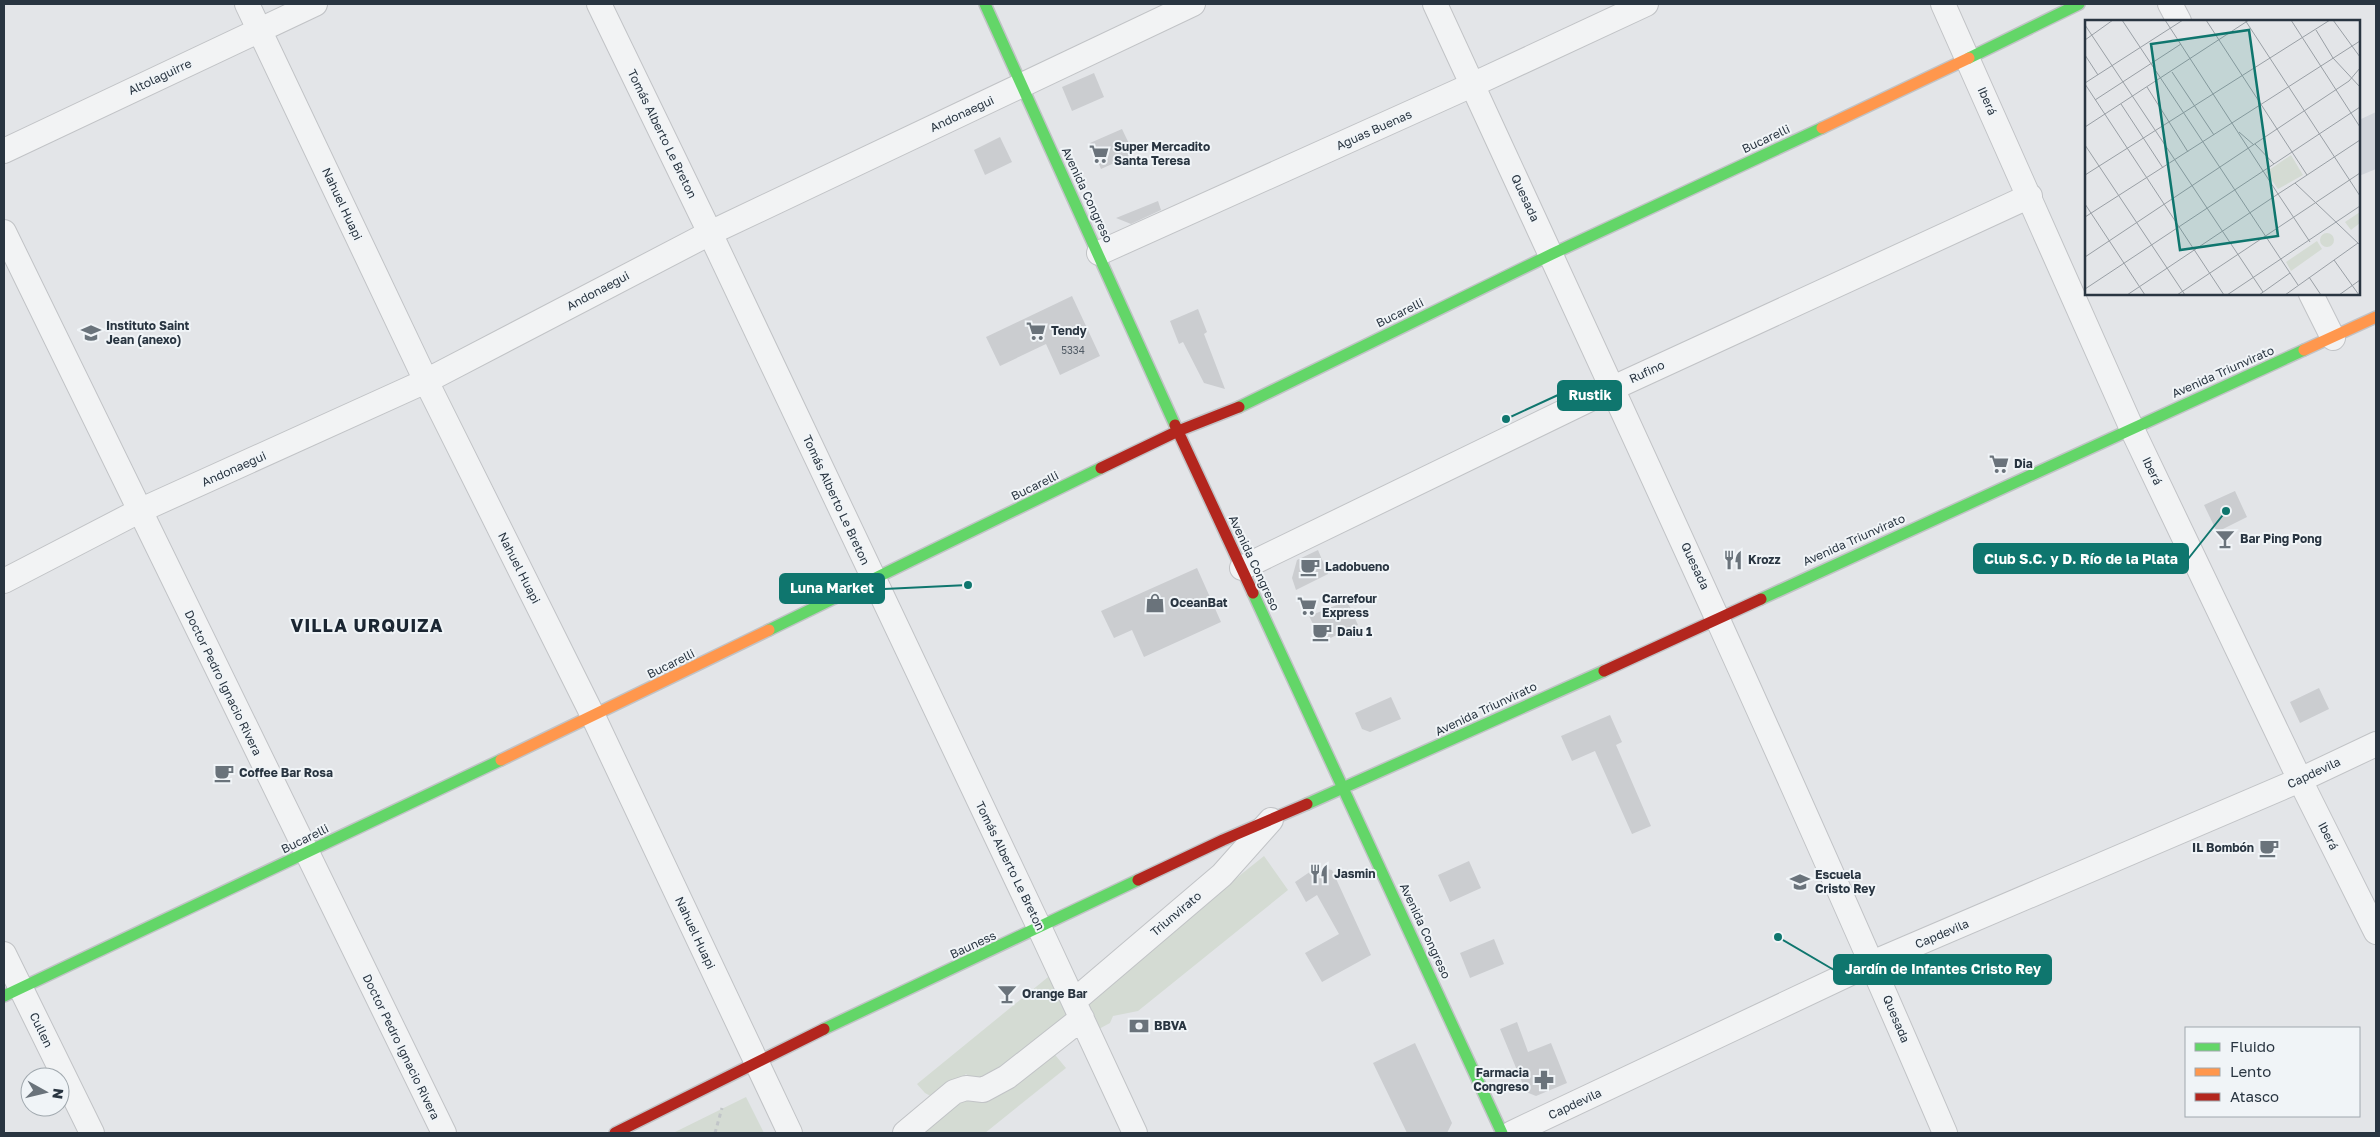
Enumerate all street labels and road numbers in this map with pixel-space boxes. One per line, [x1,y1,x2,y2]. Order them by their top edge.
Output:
street label: Altolaguirre [126,55,194,98]
street label: Tomás Alberto Le Breton [625,67,700,201]
street label: Iberá [1975,84,2000,117]
street label: Andonaegui [927,92,996,135]
street label: Aguas Buenas [1334,106,1414,153]
street label: Bucarelli [1739,121,1792,156]
street label: Avenida Congreso [1059,145,1116,245]
street label: Nahuel Huapi [319,165,366,242]
street label: Quesada [1508,172,1543,224]
street label: Andonaegui [564,268,632,313]
street label: Bucarelli [1374,295,1426,330]
street label: Avenida Triunvirato [2169,342,2276,401]
street label: Rufino [1627,357,1667,386]
street label: Tomás Alberto Le Breton [800,432,873,567]
street label: Andonaegui [199,448,268,489]
street label: Iberá [2139,454,2166,487]
street label: Bucarelli [1009,468,1061,503]
street label: Avenida Triunvirato [1800,510,1907,569]
street label: Avenida Congreso [1226,513,1283,613]
street label: Nahuel Huapi [495,530,544,606]
street label: Quesada [1678,540,1713,592]
street label: Doctor Pedro Ignacio Rivera [182,608,265,758]
street label: Bucarelli [645,646,697,681]
street label: Avenida Triunvirato [1433,678,1539,739]
street label: Capdevila [2285,754,2343,791]
street label: Tomás Alberto Le Breton [973,799,1048,933]
street label: Iberá [2315,819,2342,852]
street label: Bucarelli [279,821,331,856]
street label: Avenida Congreso [1397,881,1454,981]
street label: Triunvirato [1147,888,1204,939]
street label: Nahuel Huapi [672,894,719,971]
street label: Capdevila [1913,916,1971,952]
street label: Bauness [947,927,998,962]
street label: Doctor Pedro Ignacio Rivera [360,972,443,1122]
street label: Quesada [1880,993,1913,1045]
street label: Cullen [27,1010,56,1050]
street label: Capdevila [1546,1085,1604,1122]

